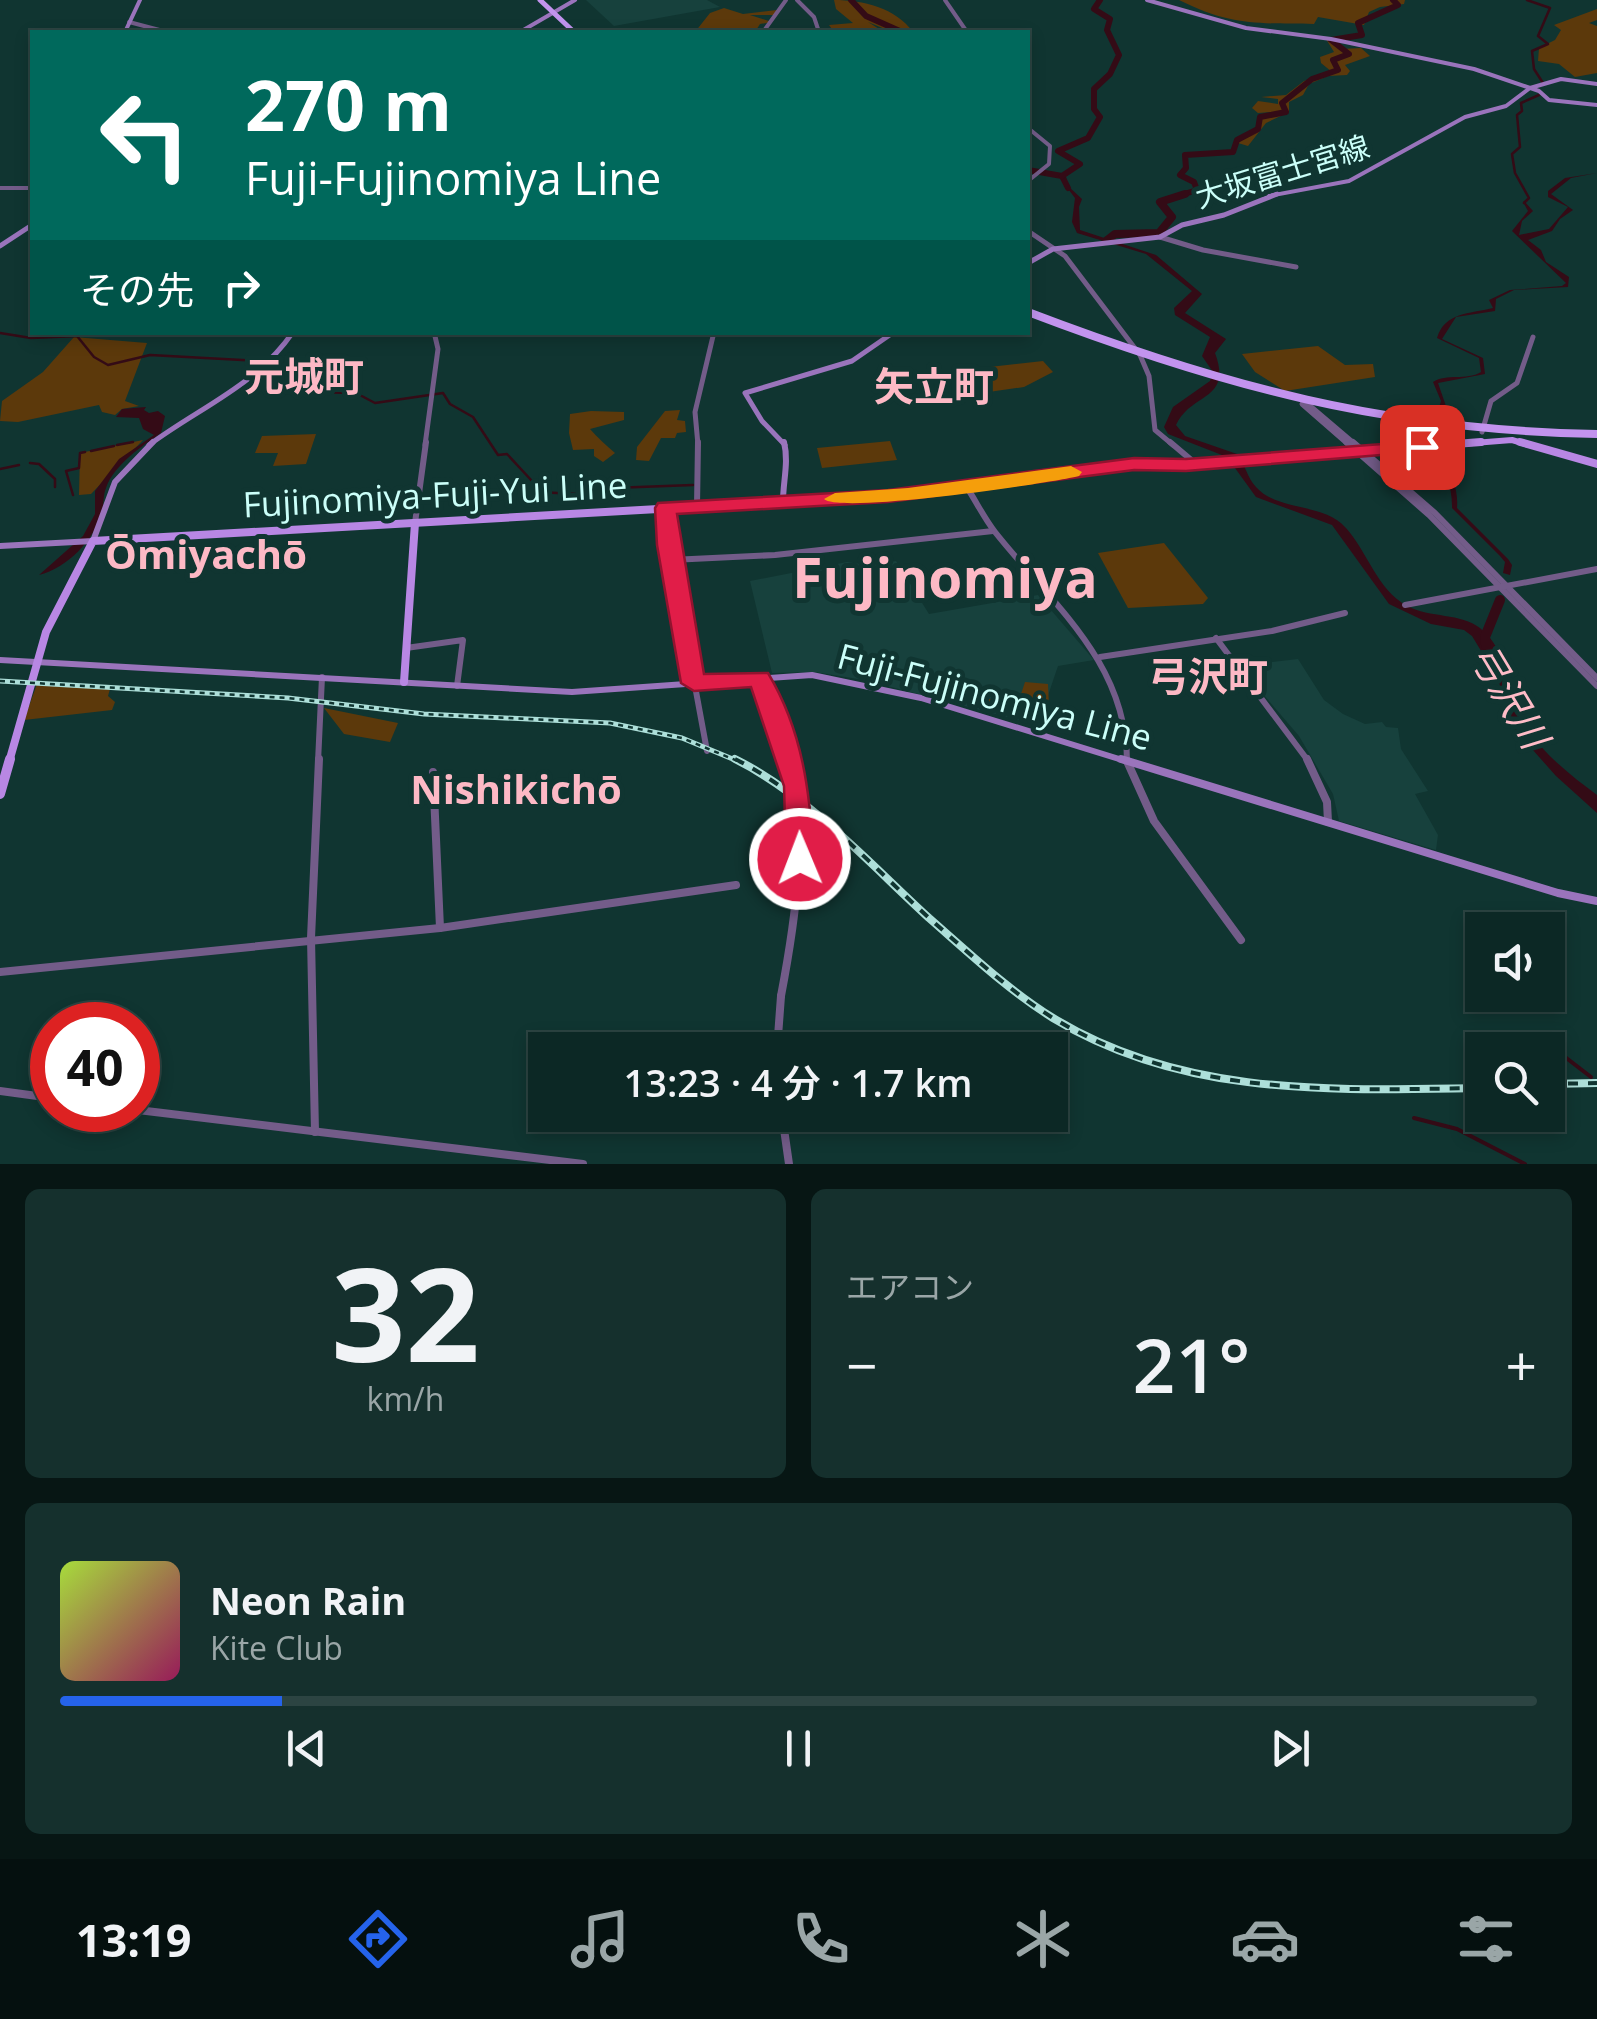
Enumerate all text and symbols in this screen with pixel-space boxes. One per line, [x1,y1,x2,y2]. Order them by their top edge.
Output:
text: 270 m [245,56,452,152]
icon: left [80,70,210,200]
street label: 大坂富士宮線 [1190,125,1374,217]
text: Fuji-Fujinomiya Line [245,147,661,208]
icon: right [214,260,269,315]
text: その先 [80,263,194,315]
district label: 元城町 [244,348,364,403]
district label: 矢立町 [874,358,994,413]
pin [1380,405,1465,490]
icon: arrive [1395,420,1450,475]
street label: Fujinomiya-Fuji-Yui Line [242,460,628,528]
district label: Ōmiyachō [105,526,307,581]
district label: Fujinomiya [792,539,1098,614]
street label: Fuji-Fujinomiya Line [833,631,1157,761]
water label: 弓沢川 [1458,633,1564,761]
district label: 弓沢町 [1148,648,1268,703]
district label: Nishikichō [410,761,622,816]
position arrow [748,807,852,911]
map controls [1465,912,1565,1132]
button: sound [1465,912,1565,1012]
speed limit sign: 40 [30,1002,160,1132]
button: search [1465,1032,1565,1132]
text: 13:23 · 4 分 · 1.7 km [624,1056,972,1108]
text: 32 [331,1223,480,1400]
text: エアコン [846,1265,974,1308]
text: 21° [1133,1313,1250,1415]
text: − [846,1327,877,1402]
text: + [1506,1327,1537,1402]
text: km/h [367,1377,444,1420]
text: Neon Rain [210,1574,406,1626]
text: Kite Club [210,1626,343,1669]
icon: previous [279,1721,334,1776]
icon: pause [771,1721,826,1776]
icon: next [1263,1721,1318,1776]
icon: directions [343,1904,413,1974]
icon: music [565,1904,635,1974]
icon: phone [786,1904,856,1974]
icon: climate [1008,1904,1078,1974]
icon: car [1230,1904,1300,1974]
icon: filters [1451,1904,1521,1974]
text: 13:19 [76,1909,192,1970]

